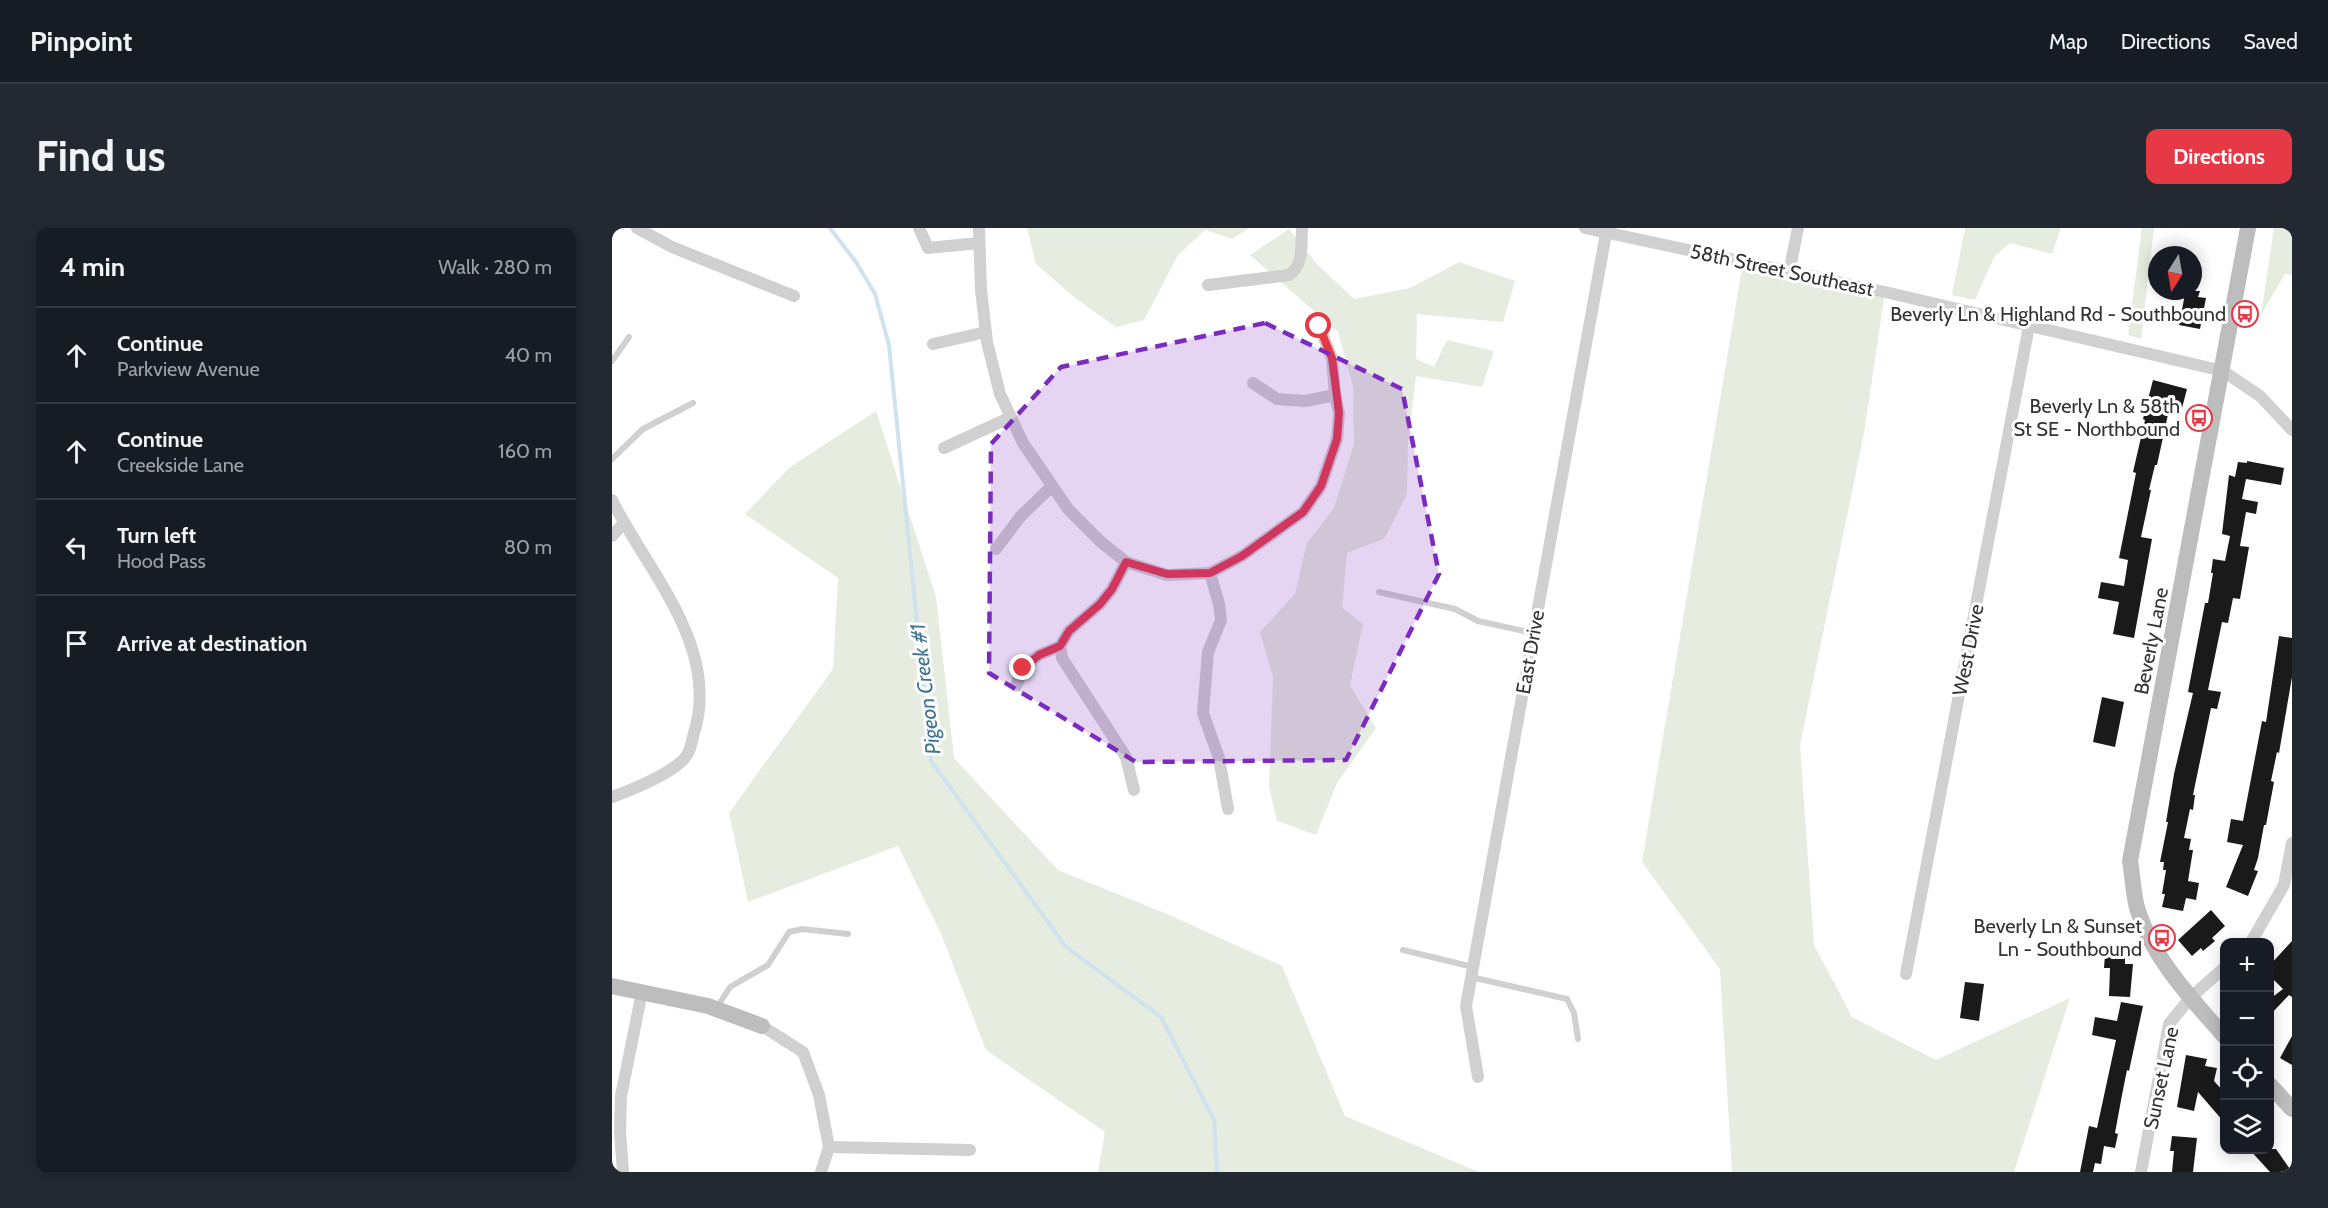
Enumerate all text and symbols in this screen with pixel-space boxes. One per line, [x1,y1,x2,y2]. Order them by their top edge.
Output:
text: Pinpoint [30,24,132,58]
text: Map [2049,29,2088,54]
text: Directions [2121,29,2210,54]
text: Saved [2243,29,2298,54]
button: Directions [2146,129,2292,184]
text: Find us [36,130,165,182]
street label: 58th Street Southeast [1688,239,1876,301]
north arrow [2148,246,2202,300]
text: 4 min [60,251,125,283]
text: Walk · 280 m [438,255,552,279]
bus stop icon: Beverly Ln & Highland Rd - Southbound [2230,299,2260,329]
place label: Beverly Ln & Highland Rd - Southbound [1890,302,2226,326]
route start [1305,312,1331,338]
text: Continue [117,330,203,357]
icon: ahead [60,339,93,372]
text: 40 m [504,343,552,367]
text: Parkview Avenue [117,357,260,381]
place label: Beverly Ln & 58th St SE - Northbound [2014,394,2180,441]
bus stop icon: Beverly Ln & 58th St SE - Northbound [2184,403,2214,433]
text: Continue [117,426,203,453]
icon: ahead [60,435,93,468]
text: 160 m [498,439,552,463]
text: Creekside Lane [117,453,244,477]
text: Turn left [117,522,196,549]
icon: left [60,531,93,564]
text: 80 m [504,535,552,559]
text: Hood Pass [117,549,206,573]
street label: Beverly Lane [2129,585,2173,697]
street label: West Drive [1947,602,1989,698]
street label: East Drive [1511,608,1549,696]
water label: Pigeon Creek #1 [905,622,945,756]
icon: arrive [60,627,93,660]
text: Arrive at destination [117,630,307,657]
route end [1009,654,1035,680]
place label: Beverly Ln & Sunset Ln - Southbound [1974,914,2142,961]
bus stop icon: Beverly Ln & Sunset Ln - Southbound [2147,923,2177,953]
map controls [2220,938,2274,1154]
button: + [2220,938,2274,992]
button: − [2220,992,2274,1046]
street label: Sunset Lane [2138,1025,2184,1131]
button: locate [2220,1046,2274,1100]
button: layers [2220,1100,2274,1154]

